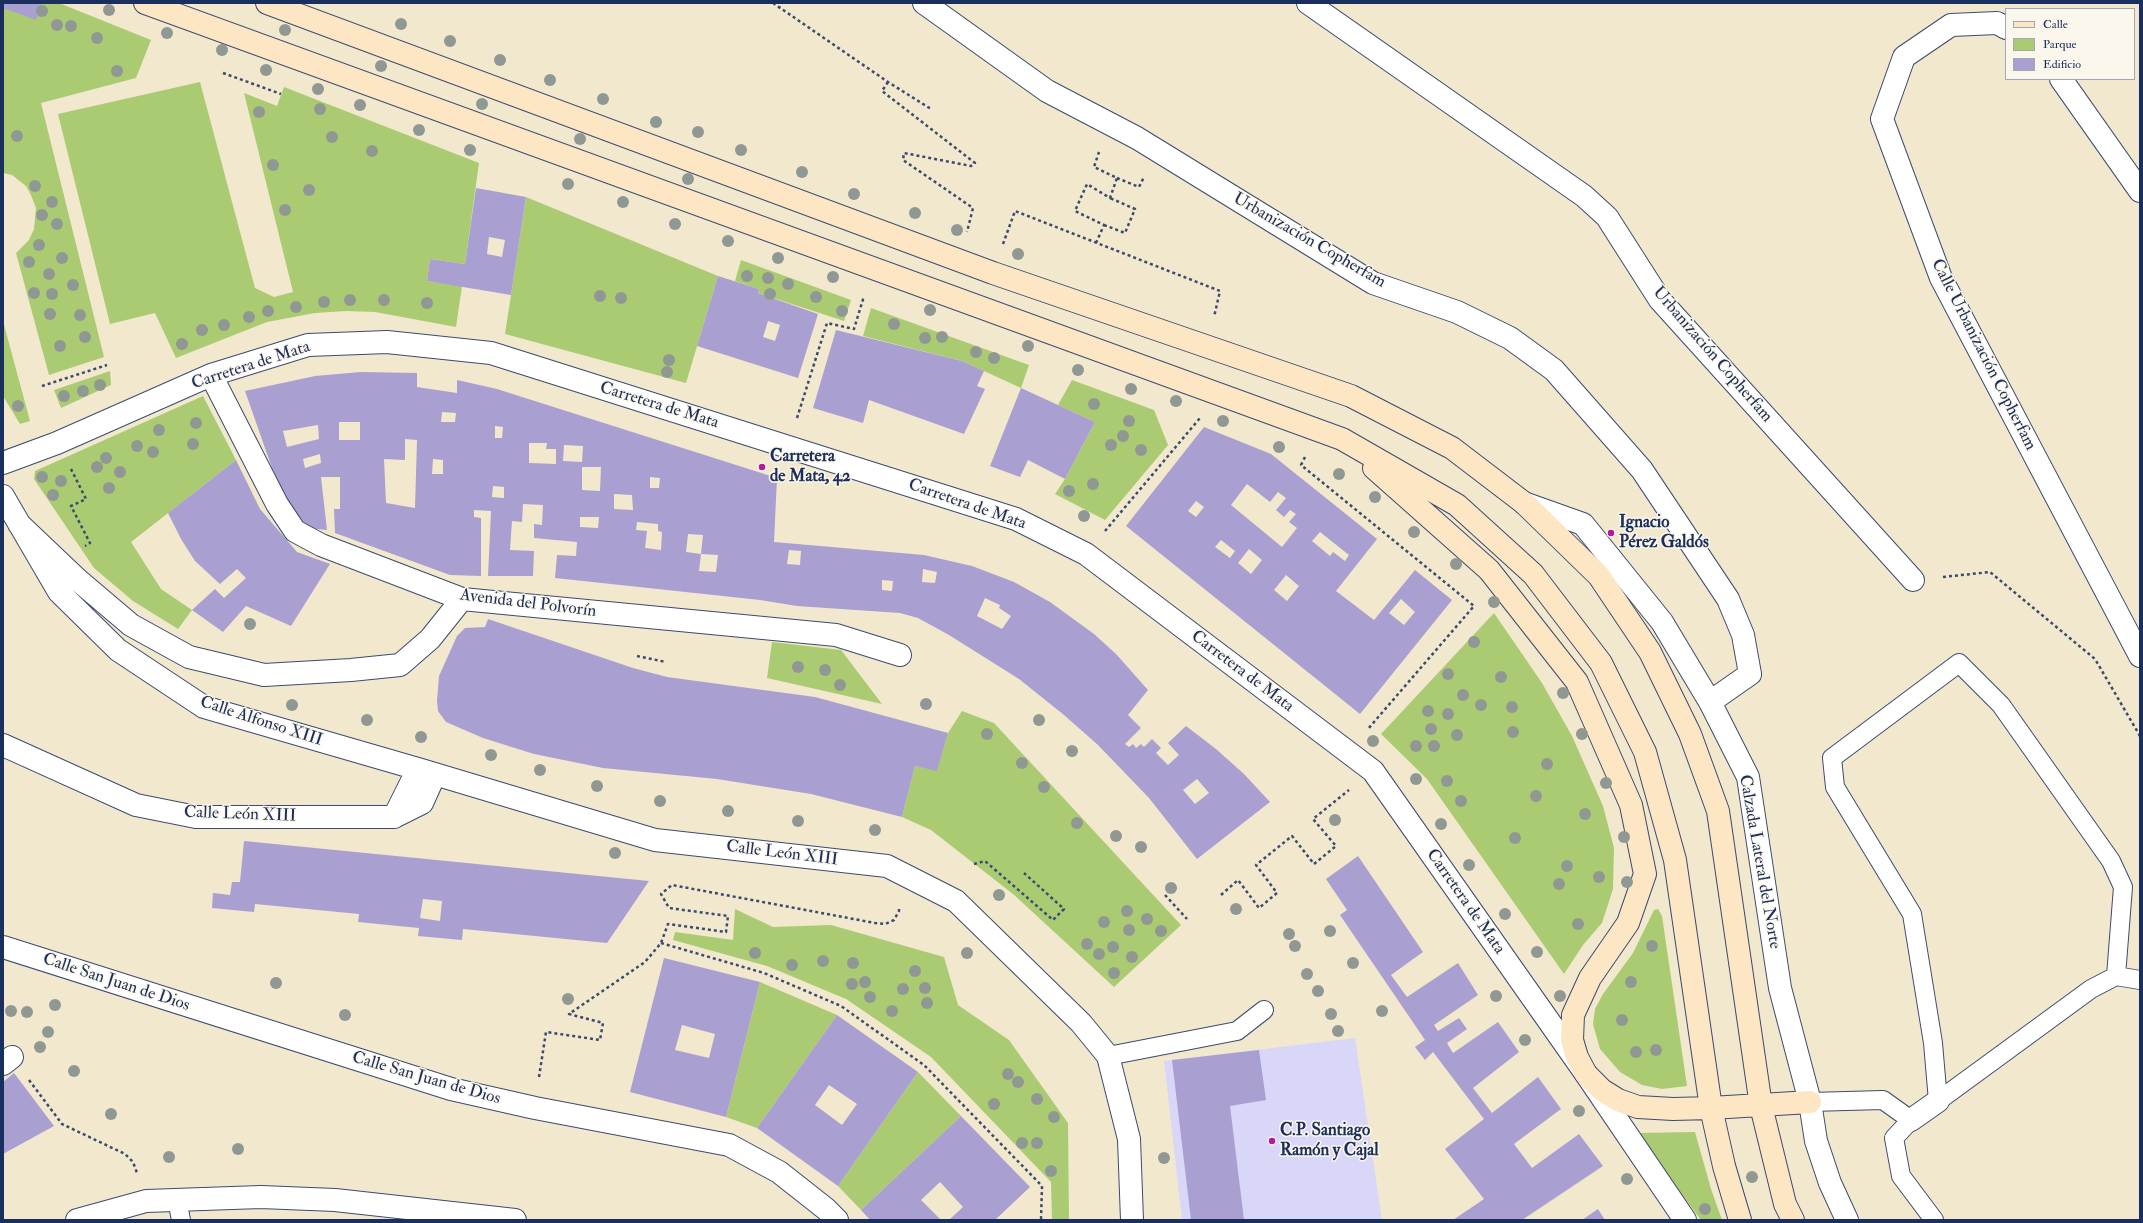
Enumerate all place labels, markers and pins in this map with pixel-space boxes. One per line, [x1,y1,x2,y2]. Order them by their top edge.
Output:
place label: Carretera de Mata, 42 [770,447,851,487]
marker: Carretera de Mata, 42 [757,462,767,472]
place label: Ignacio Pérez Galdós [1619,513,1709,553]
marker: Ignacio Pérez Galdós [1606,528,1616,538]
place label: C.P. Santiago Ramón y Cajal [1280,1121,1379,1161]
marker: C.P. Santiago Ramón y Cajal [1267,1136,1277,1146]

